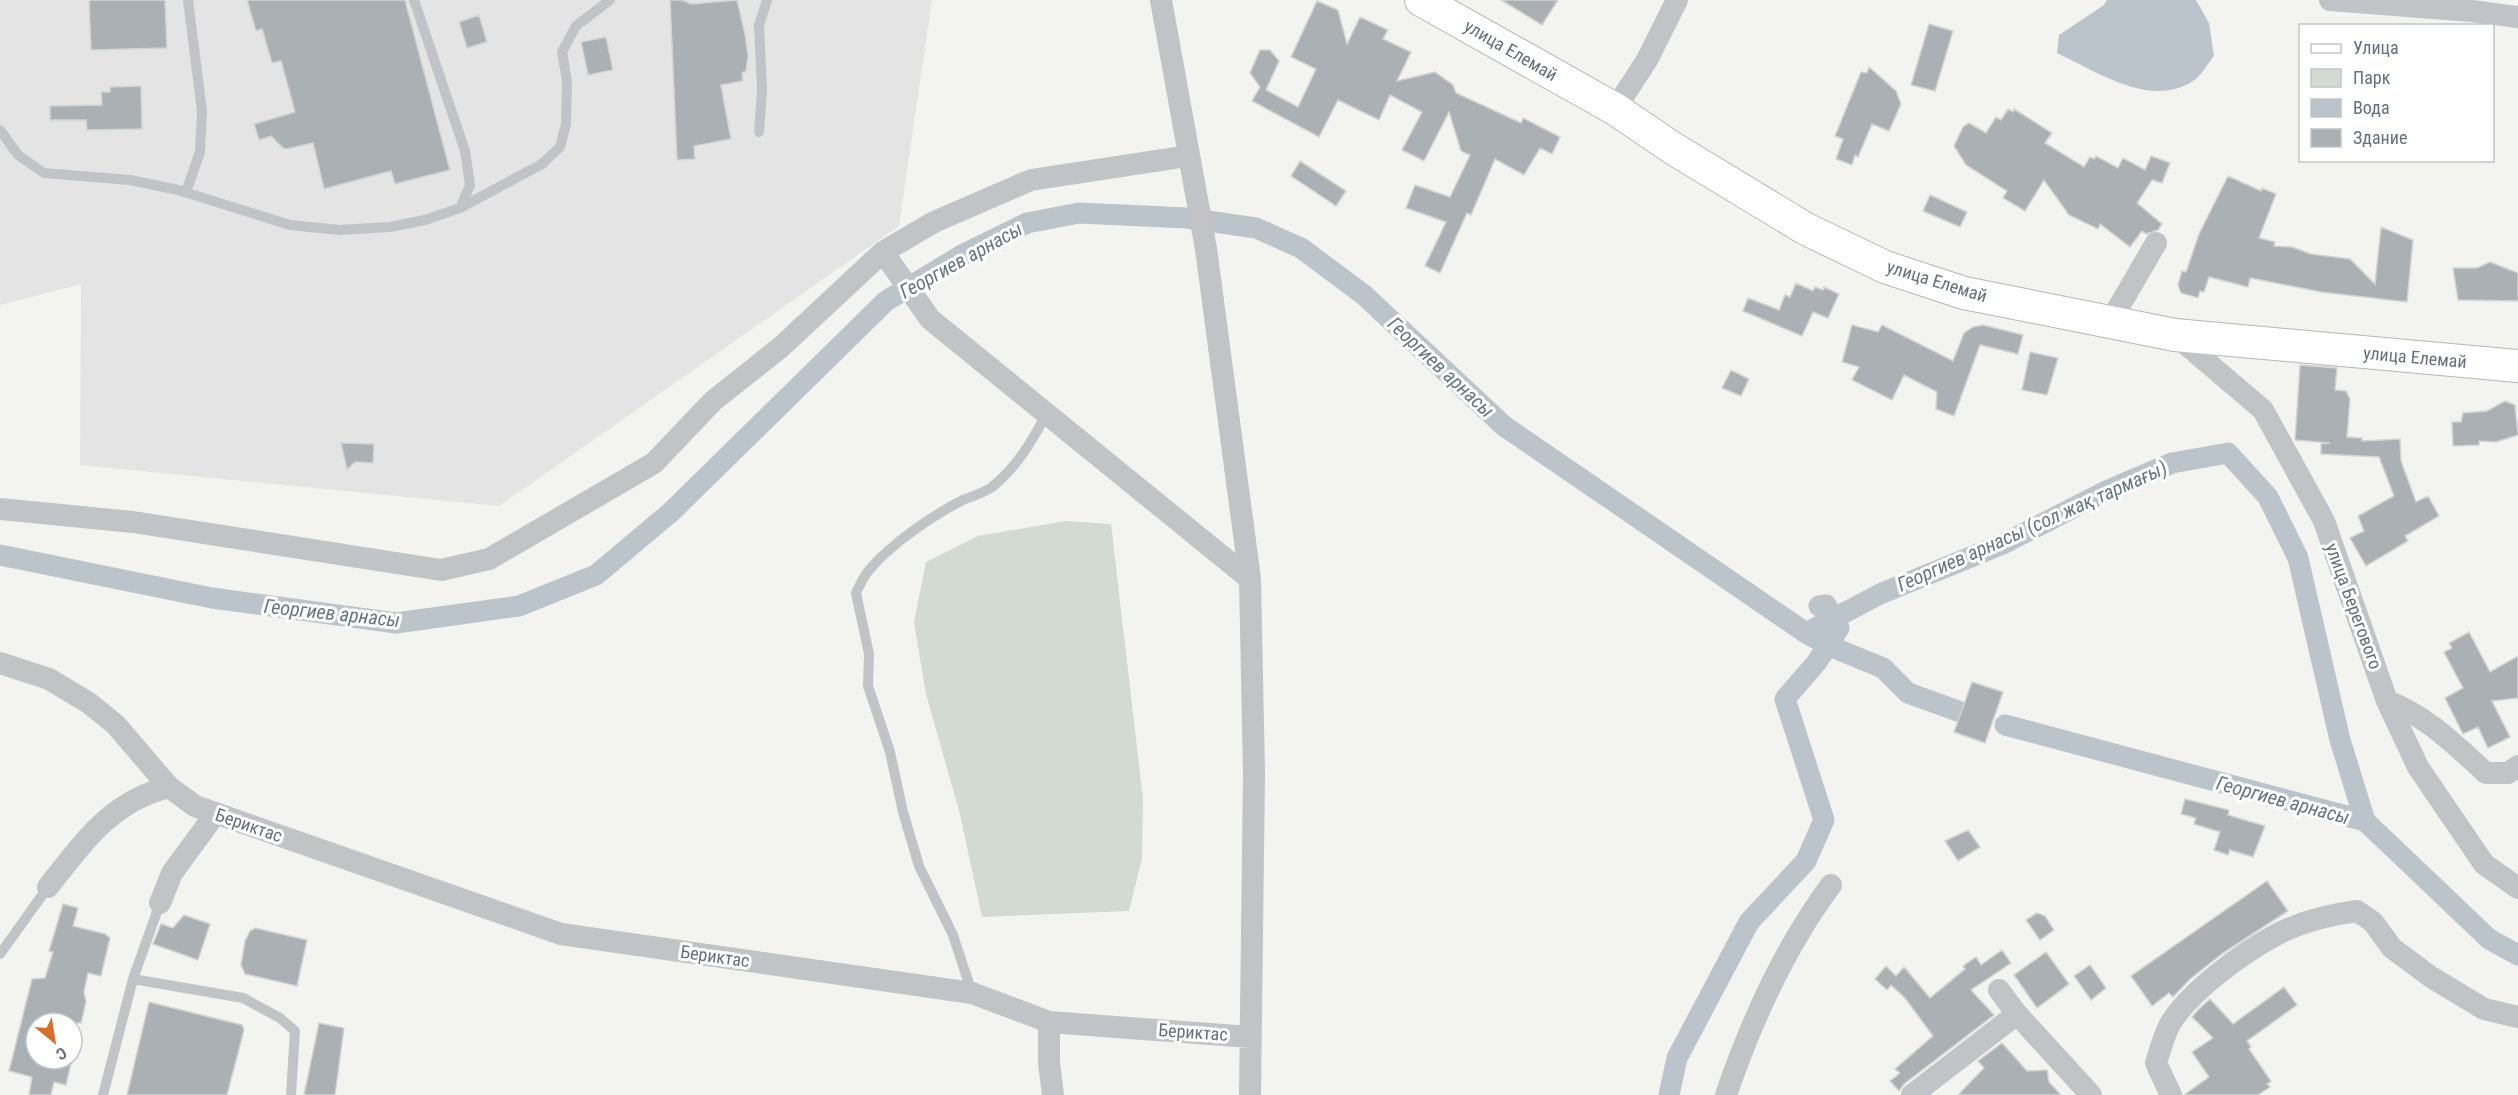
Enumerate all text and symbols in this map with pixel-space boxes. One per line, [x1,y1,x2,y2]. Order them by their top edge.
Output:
street label: улица Елемай [1461,15,1561,85]
legend [2299,24,2494,162]
text: Улица [2353,37,2399,58]
text: Парк [2353,67,2391,88]
text: Вода [2353,97,2390,118]
text: Здание [2353,127,2407,148]
water label: Георгиев арнасы [895,216,1027,304]
street label: улица Елемай [1884,256,1990,306]
water label: Георгиев арнасы [1383,312,1499,422]
street label: улица Елемай [2362,342,2468,372]
water label: Георгиев арнасы (сол жақ тармағы) [1893,455,2171,597]
street label: улица Берегового [2321,540,2387,672]
water label: Георгиев арнасы [263,594,401,632]
water label: Георгиев арнасы [2214,771,2352,829]
street label: Бериктас [213,804,285,846]
street label: Бериктас [679,941,751,971]
north arrow [24,1011,84,1071]
street label: Бериктас [1158,1019,1228,1045]
text: С [53,1043,70,1064]

